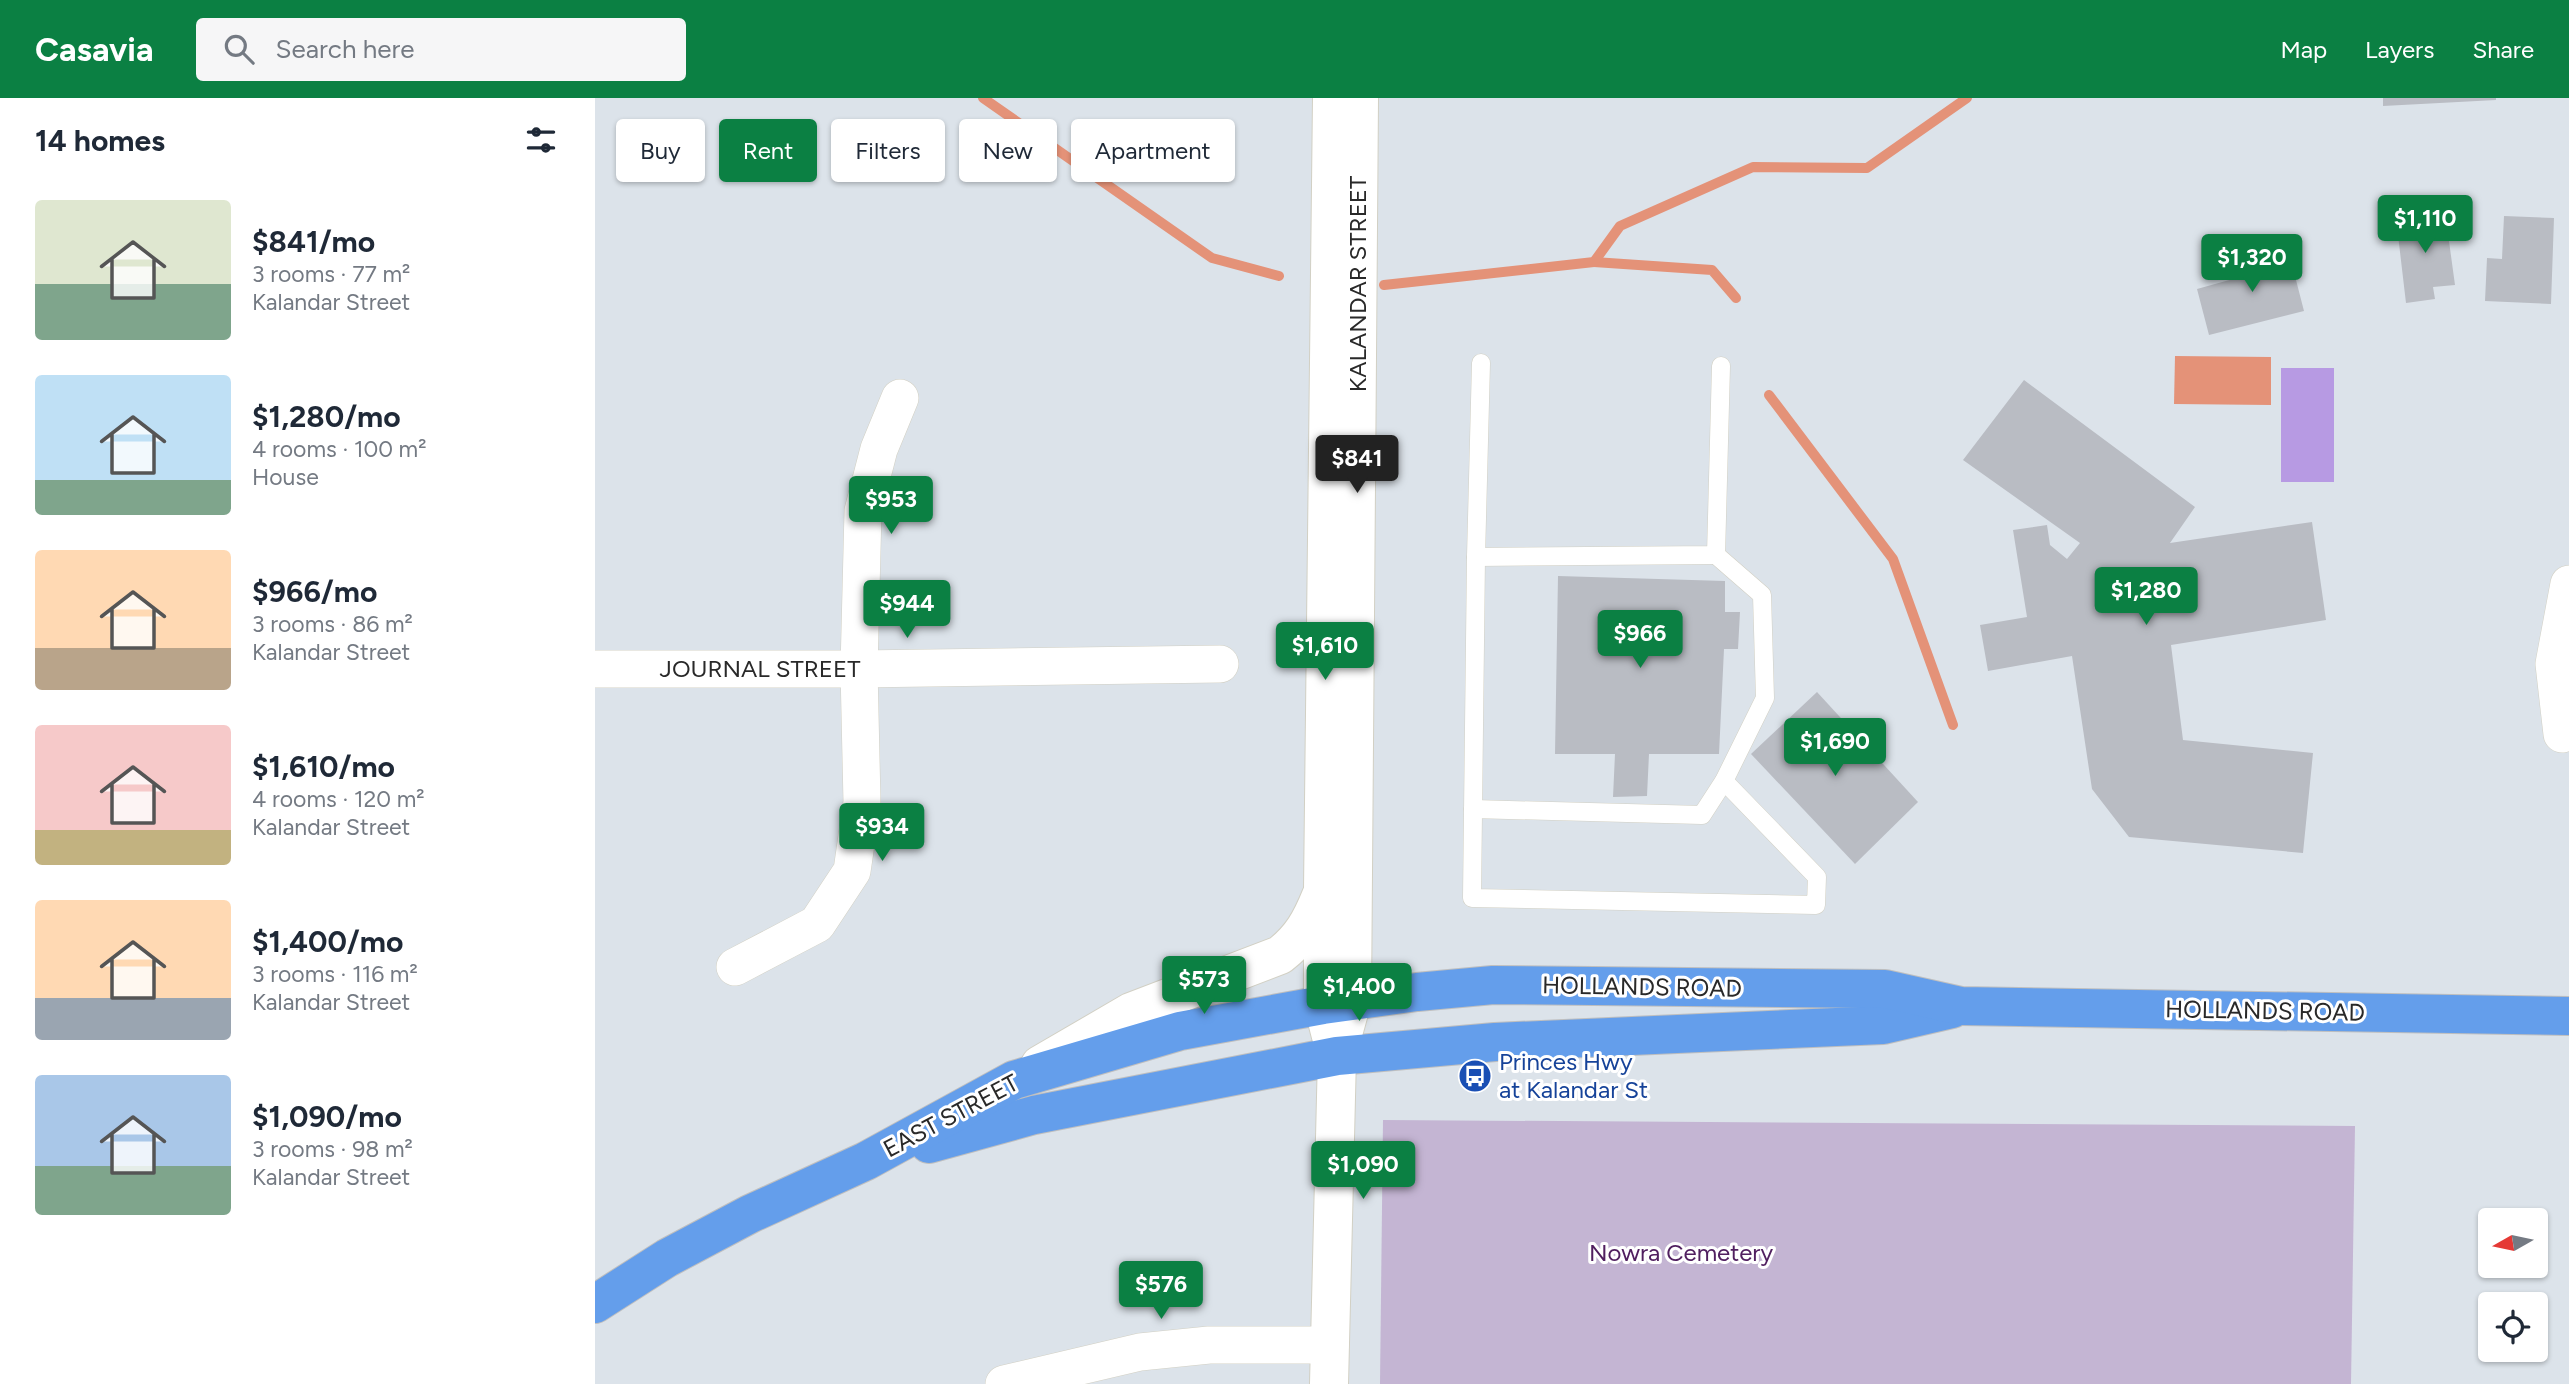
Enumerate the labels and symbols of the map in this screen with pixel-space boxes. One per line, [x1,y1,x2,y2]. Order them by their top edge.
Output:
street label: KALANDAR STREET [1343,176,1372,392]
pin: $1,110 [2368,195,2482,255]
pin: $1,320 [2195,234,2309,294]
pin: $841 [1316,436,1398,495]
pin: $953 [850,476,932,536]
pin: $1,280 [2089,568,2203,627]
pin: $944 [866,580,948,640]
pin: $966 [1599,610,1681,670]
pin: $1,610 [1268,622,1382,682]
street label: JOURNAL STREET [660,654,860,683]
pin: $1,690 [1778,718,1892,778]
pin: $934 [841,804,923,863]
pin: $573 [1163,956,1245,1016]
pin: $1,400 [1302,964,1416,1023]
street label: HOLLANDS ROAD [1542,970,1742,1003]
street label: HOLLANDS ROAD [2165,994,2365,1027]
place label: Princes Hwy at Kalandar St [1499,1047,1648,1104]
bus stop icon: Princes Hwy at Kalandar St [1456,1057,1494,1095]
street label: EAST STREET [878,1068,1023,1163]
pin: $1,090 [1306,1142,1420,1201]
north arrow [2478,1208,2548,1278]
park label: Nowra Cemetery [1589,1238,1773,1267]
pin: $576 [1120,1262,1202,1321]

